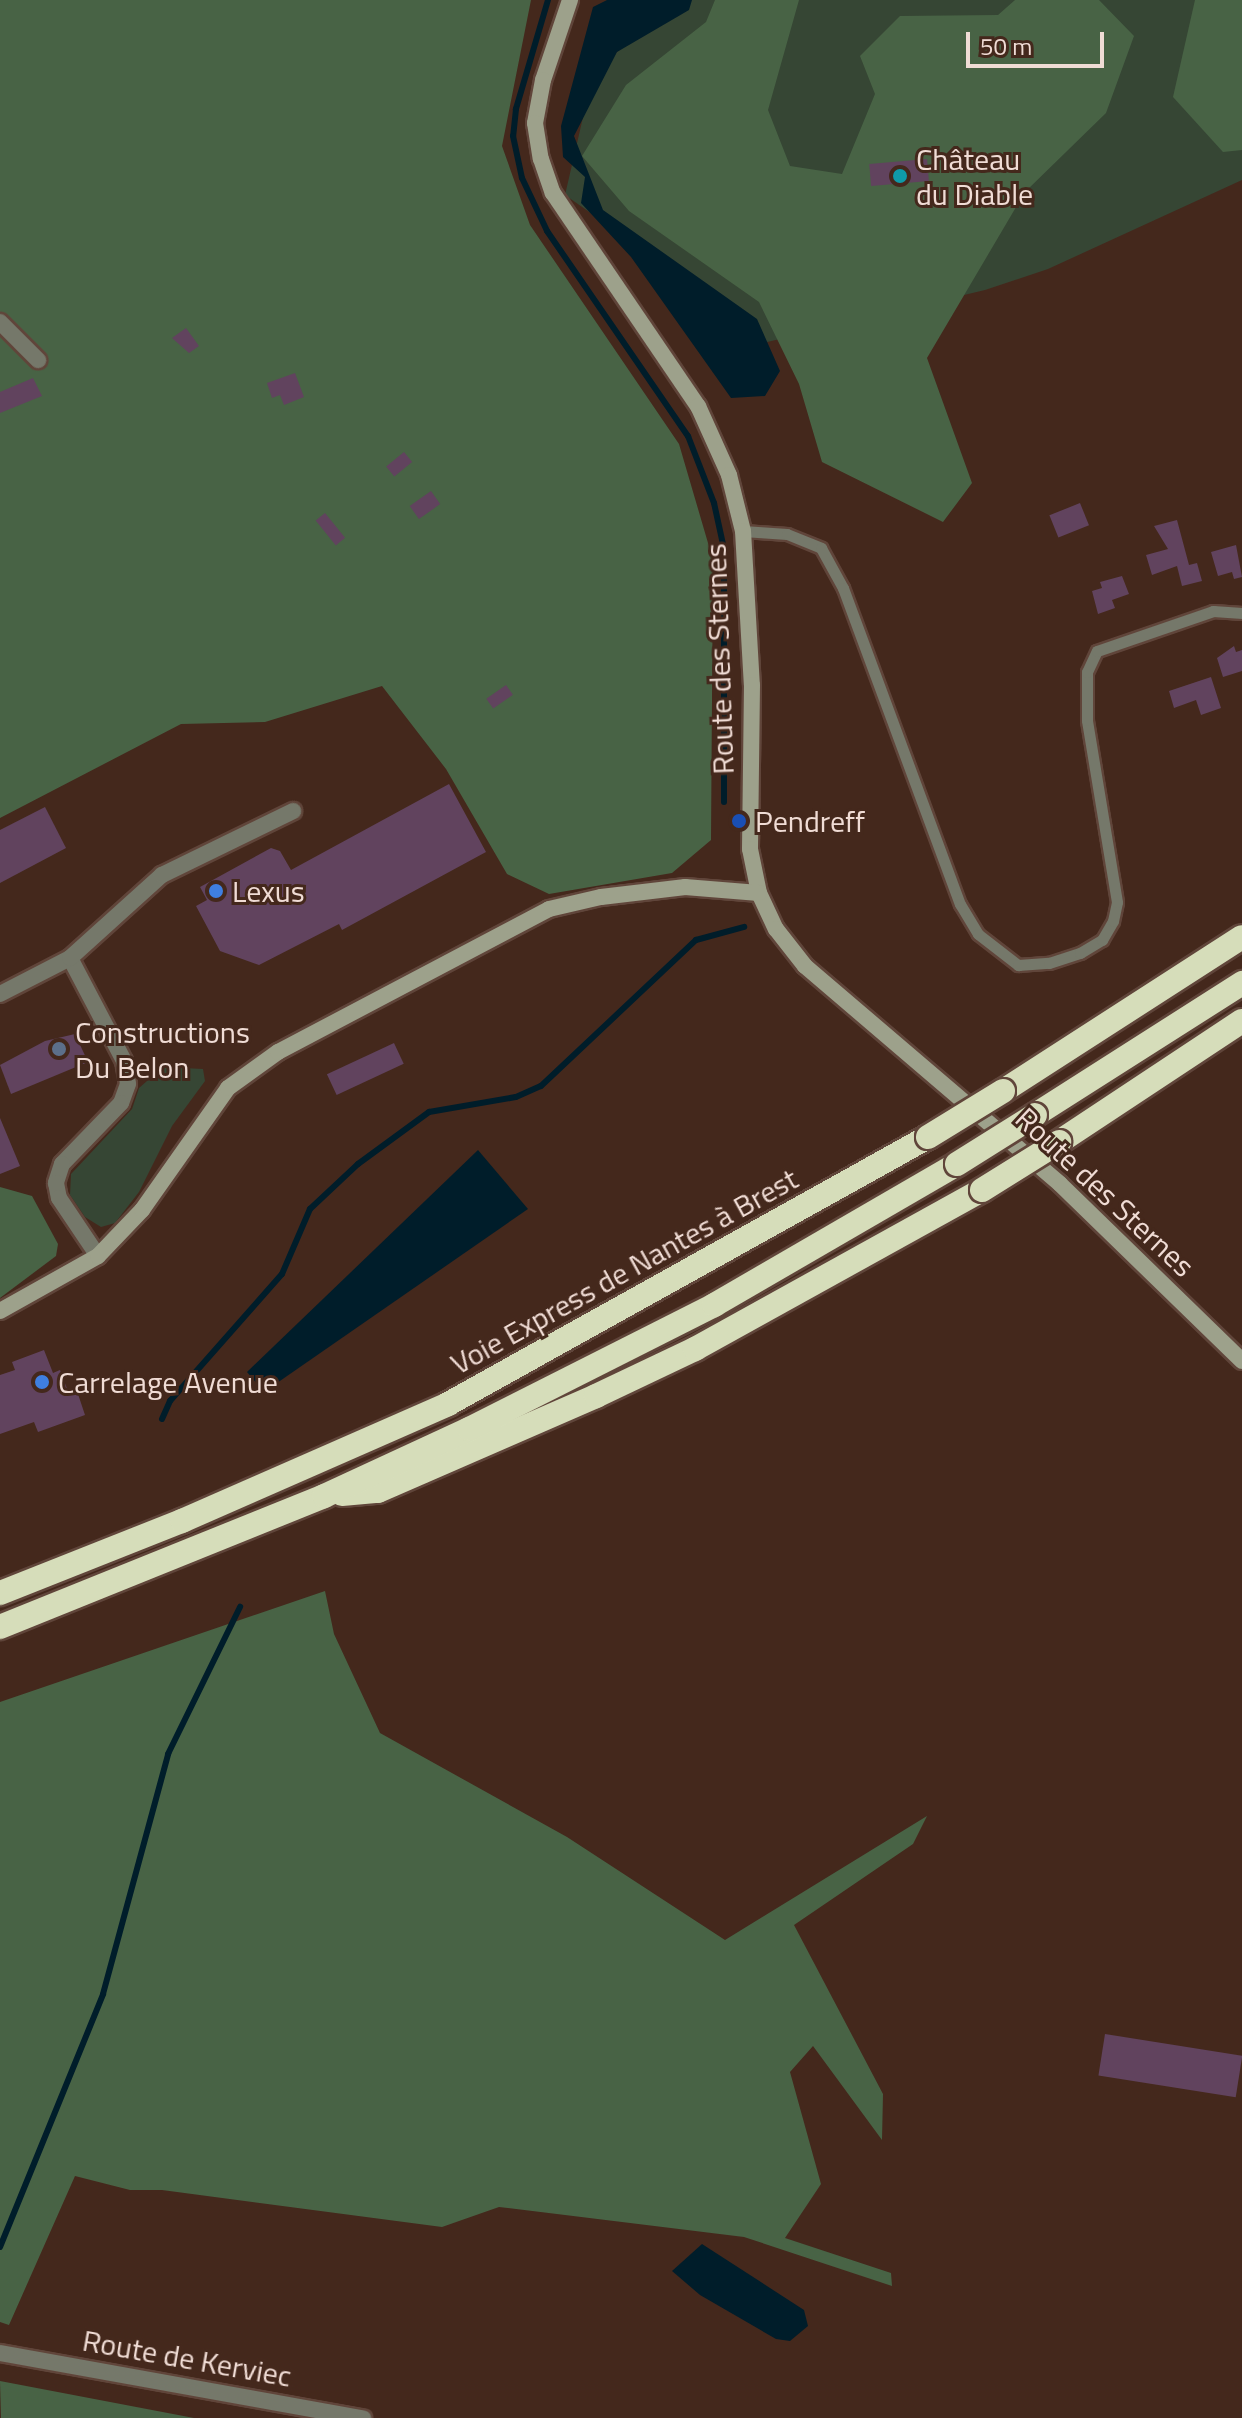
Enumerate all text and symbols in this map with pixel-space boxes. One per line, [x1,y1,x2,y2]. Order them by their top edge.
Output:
scale bar [970,16,1108,66]
text: 50 m [980,28,1032,64]
place label: Château du Diable [916,141,1033,212]
marker: Château du Diable [891,167,909,185]
street label: Route des Sternes [697,543,741,775]
place label: Pendreff [755,803,865,839]
marker: Pendreff [730,812,748,830]
place label: Lexus [232,873,305,909]
marker: Lexus [207,882,225,900]
place label: Constructions Du Belon [75,1014,250,1084]
marker: Constructions Du Belon [50,1040,68,1058]
street label: Route des Sternes [1008,1100,1202,1284]
street label: Voie Express de Nantes à Brest [444,1160,804,1382]
place label: Carrelage Avenue [58,1364,278,1400]
marker: Carrelage Avenue [33,1373,51,1391]
street label: Route de Kerviec [80,2322,294,2394]

